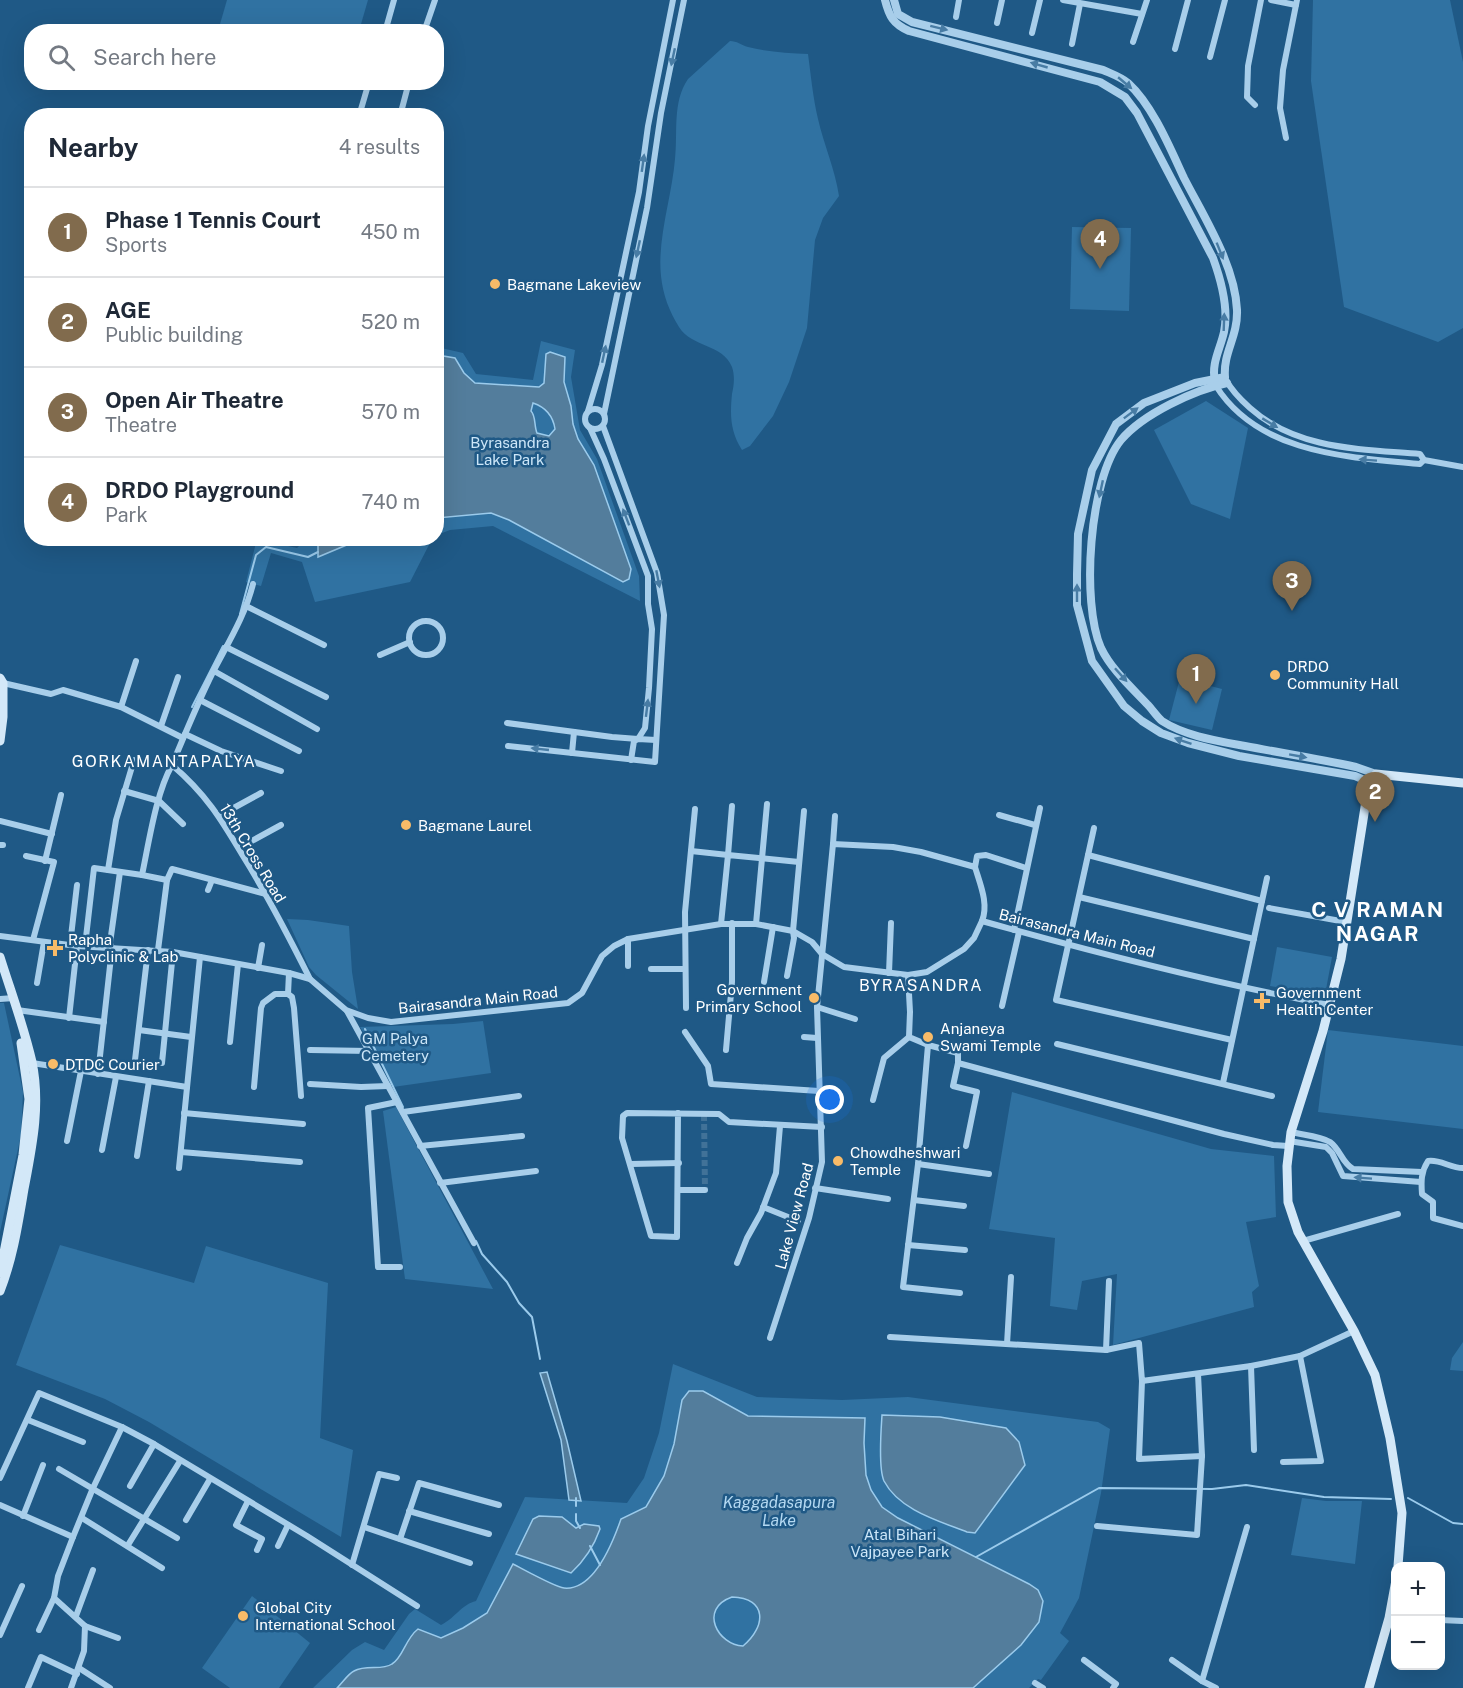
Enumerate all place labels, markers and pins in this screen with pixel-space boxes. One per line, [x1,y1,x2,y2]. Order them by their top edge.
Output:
pin: 4 [1080,220,1120,269]
place label: Bagmane Lakeview [507,276,641,293]
marker: Bagmane Lakeview [488,277,502,291]
pin: 3 [1272,562,1312,611]
pin: 1 [1176,654,1216,704]
place label: DRDO Community Hall [1287,658,1399,692]
marker: DRDO Community Hall [1268,668,1282,682]
pin: 2 [1356,772,1394,822]
place label: Bagmane Laurel [418,817,532,834]
marker: Bagmane Laurel [399,818,413,832]
place label: Rapha Polyclinic & Lab [68,931,178,965]
marker: Rapha Polyclinic & Lab [46,939,64,957]
place label: Government Primary School [696,981,802,1015]
place label: Government Health Center [1276,984,1373,1018]
marker: Government Primary School [807,991,821,1005]
marker: Government Health Center [1253,992,1271,1010]
place label: Anjaneya Swami Temple [940,1020,1041,1054]
marker: Anjaneya Swami Temple [921,1030,935,1044]
place label: DTDC Courier [65,1056,160,1073]
marker: DTDC Courier [46,1057,60,1071]
place label: Chowdheshwari Temple [850,1144,960,1178]
marker: Chowdheshwari Temple [831,1154,845,1168]
place label: Global City International School [255,1599,396,1633]
marker: Global City International School [236,1609,250,1623]

